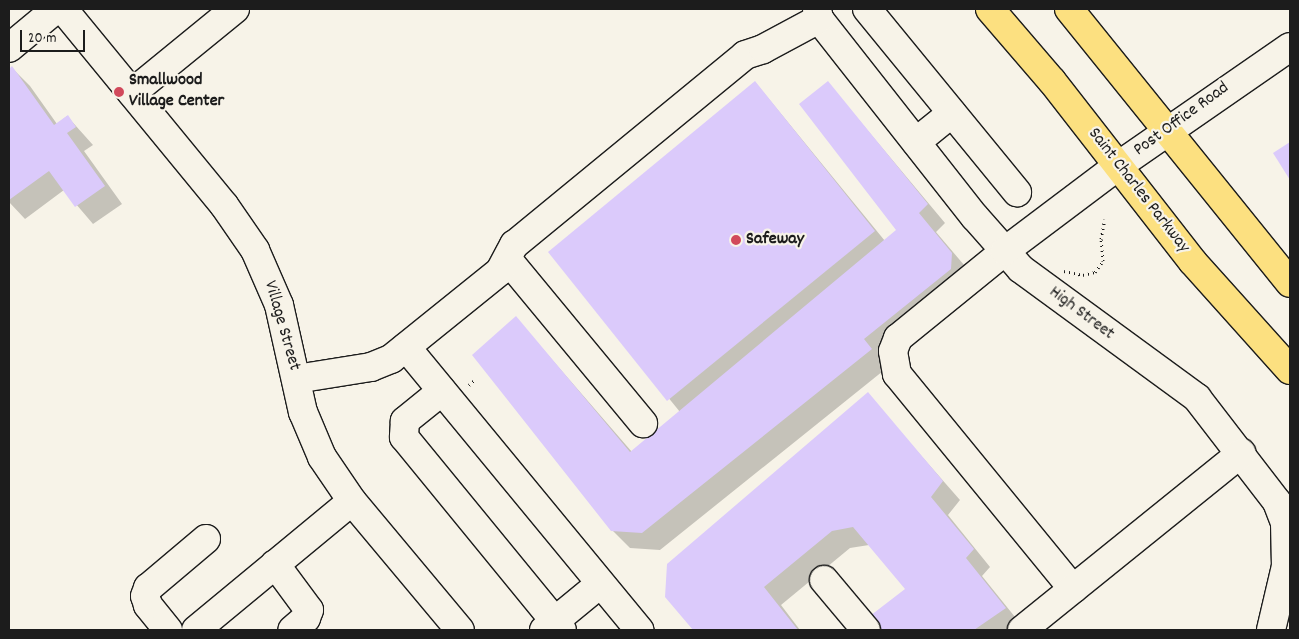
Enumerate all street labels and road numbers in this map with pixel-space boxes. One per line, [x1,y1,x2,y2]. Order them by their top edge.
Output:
street label: Post Office Road [1130,78,1234,162]
street label: Saint Charles Parkway [1082,124,1194,258]
street label: Village Street [258,279,304,373]
street label: High Street [1044,282,1118,346]

